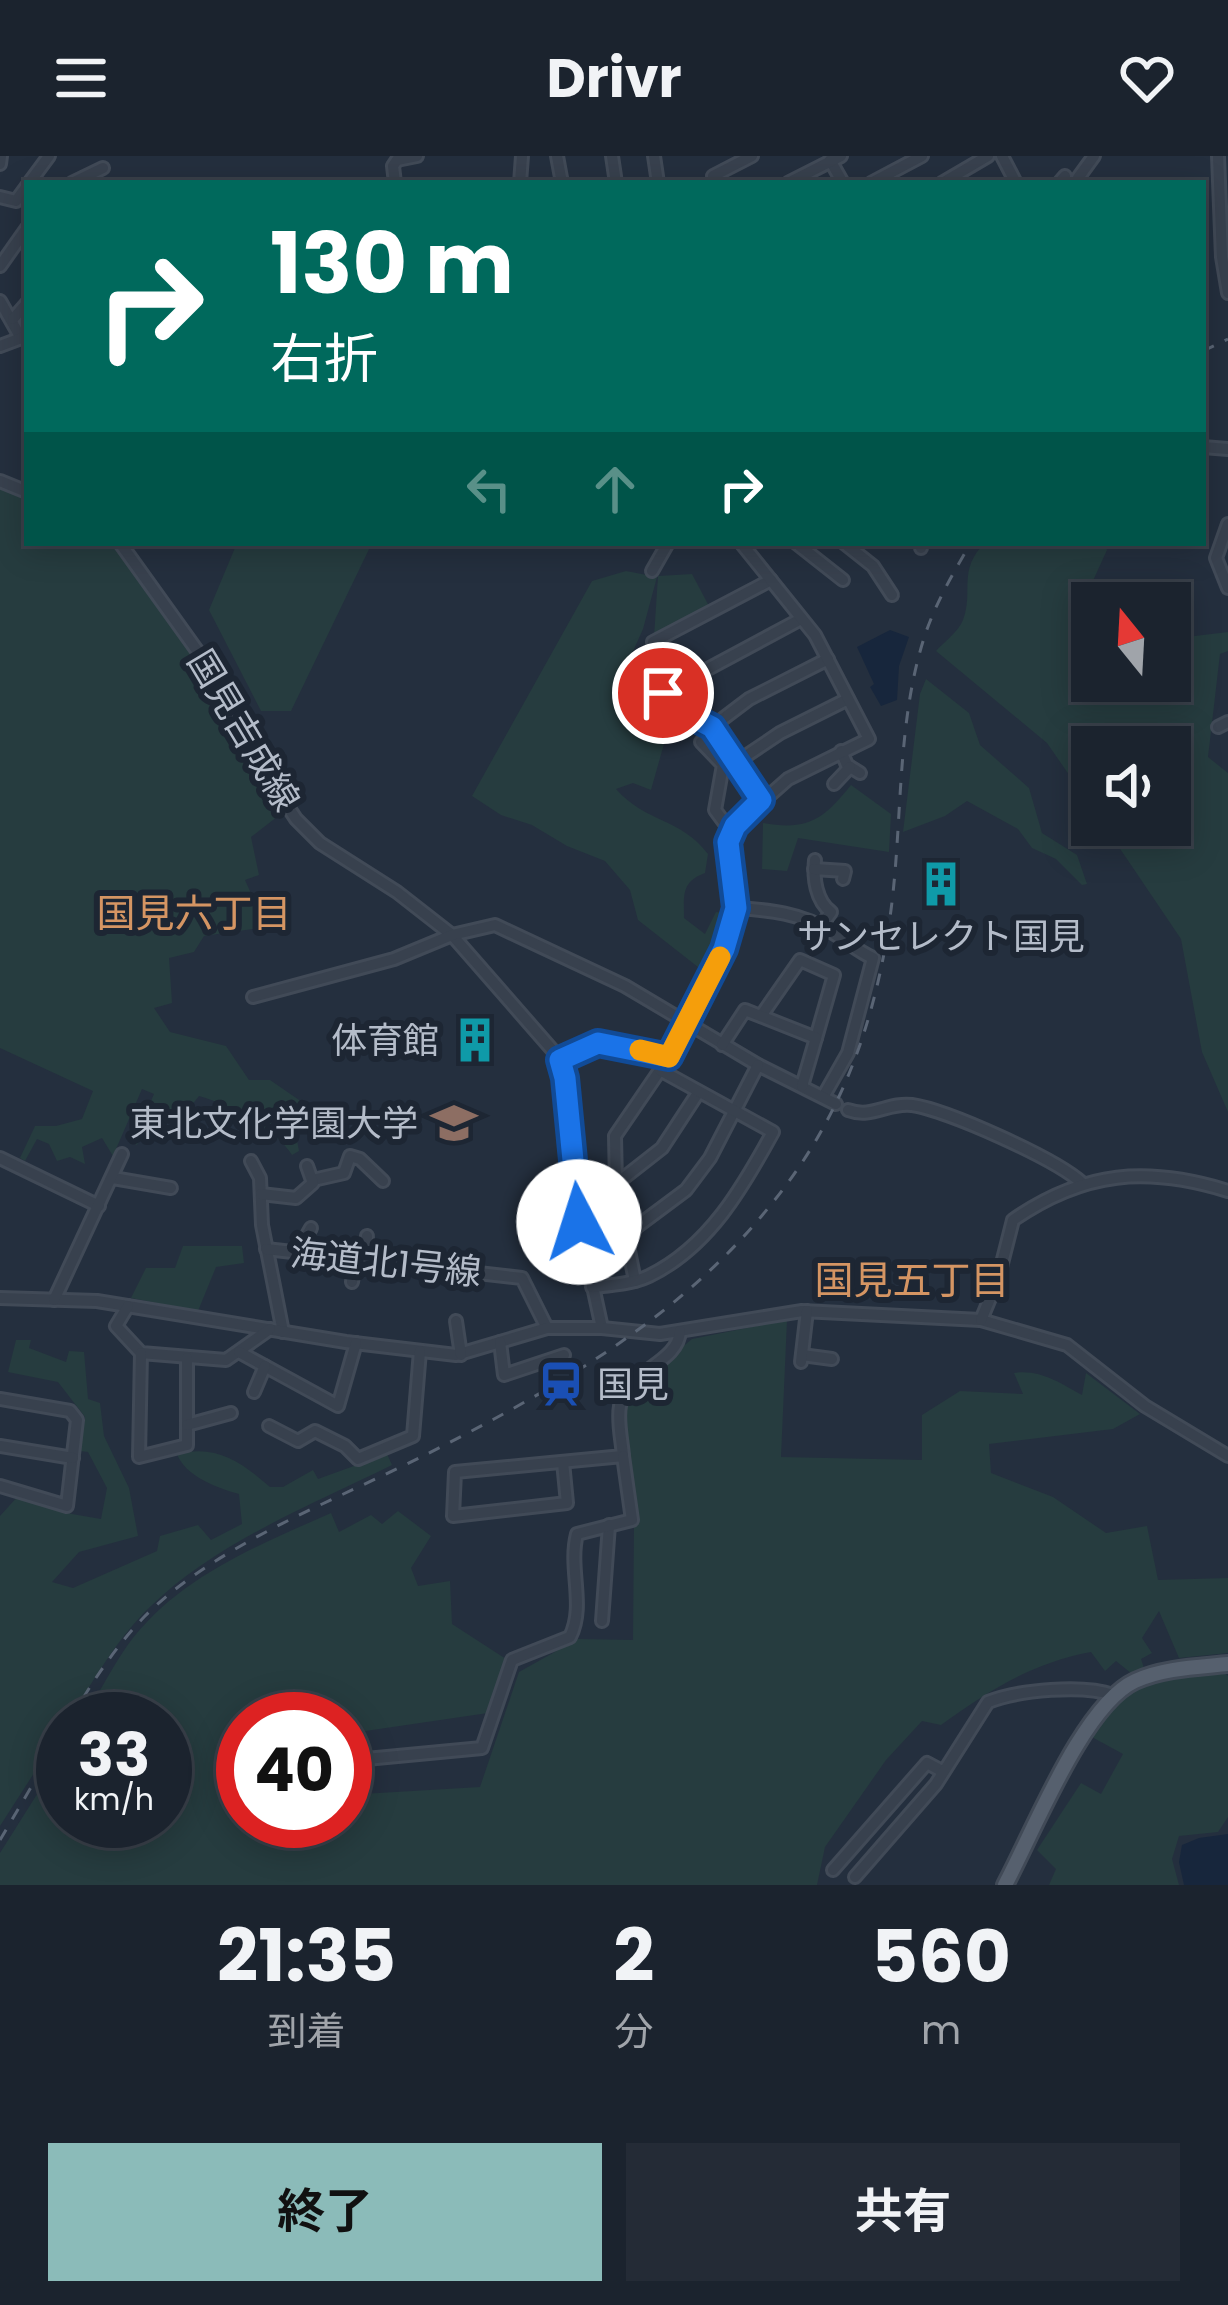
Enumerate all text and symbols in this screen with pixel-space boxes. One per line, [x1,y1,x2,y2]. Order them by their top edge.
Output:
text: Drivr [546,40,682,116]
icon: menu [48,45,114,111]
icon: heart [1114,45,1180,111]
text: 130 m [270,205,514,322]
icon: right [72,228,228,384]
text: 右折 [270,321,378,397]
icon: left [456,456,522,522]
icon: ahead [582,456,648,522]
icon: right [708,456,774,522]
north arrow [1071,582,1191,702]
map controls [1071,582,1191,846]
street label: 国見吉成線 [175,640,312,821]
pin [612,642,714,744]
icon: arrive [630,660,696,726]
button: sound [1071,726,1191,846]
building icon: サンセレクト国見 [916,859,966,909]
district label: 国見六丁目 [96,886,292,941]
place label: サンセレクト国見 [797,911,1085,962]
place label: 体育館 [331,1015,439,1066]
building icon: 体育館 [450,1015,500,1065]
place label: 東北文化学園大学 [130,1098,418,1149]
school or university icon: 東北文化学園大学 [429,1098,479,1148]
position arrow [516,1159,642,1285]
street label: 海道北1号線 [288,1227,484,1298]
district label: 国見五丁目 [814,1253,1010,1308]
station icon: 国見 [536,1359,586,1409]
place label: 国見 [597,1359,669,1410]
speed limit sign: 40 [216,1692,372,1848]
text: 33 [78,1713,150,1797]
text: km/h [74,1778,154,1821]
text: 21:35 [217,1905,396,2006]
text: 2 [613,1905,654,2006]
text: 560 [871,1906,1011,2007]
text: m [921,2003,961,2058]
text: 到着 [268,2004,346,2059]
text: 分 [614,2004,653,2059]
button: 終了 [48,2143,602,2281]
button: 共有 [626,2143,1180,2281]

